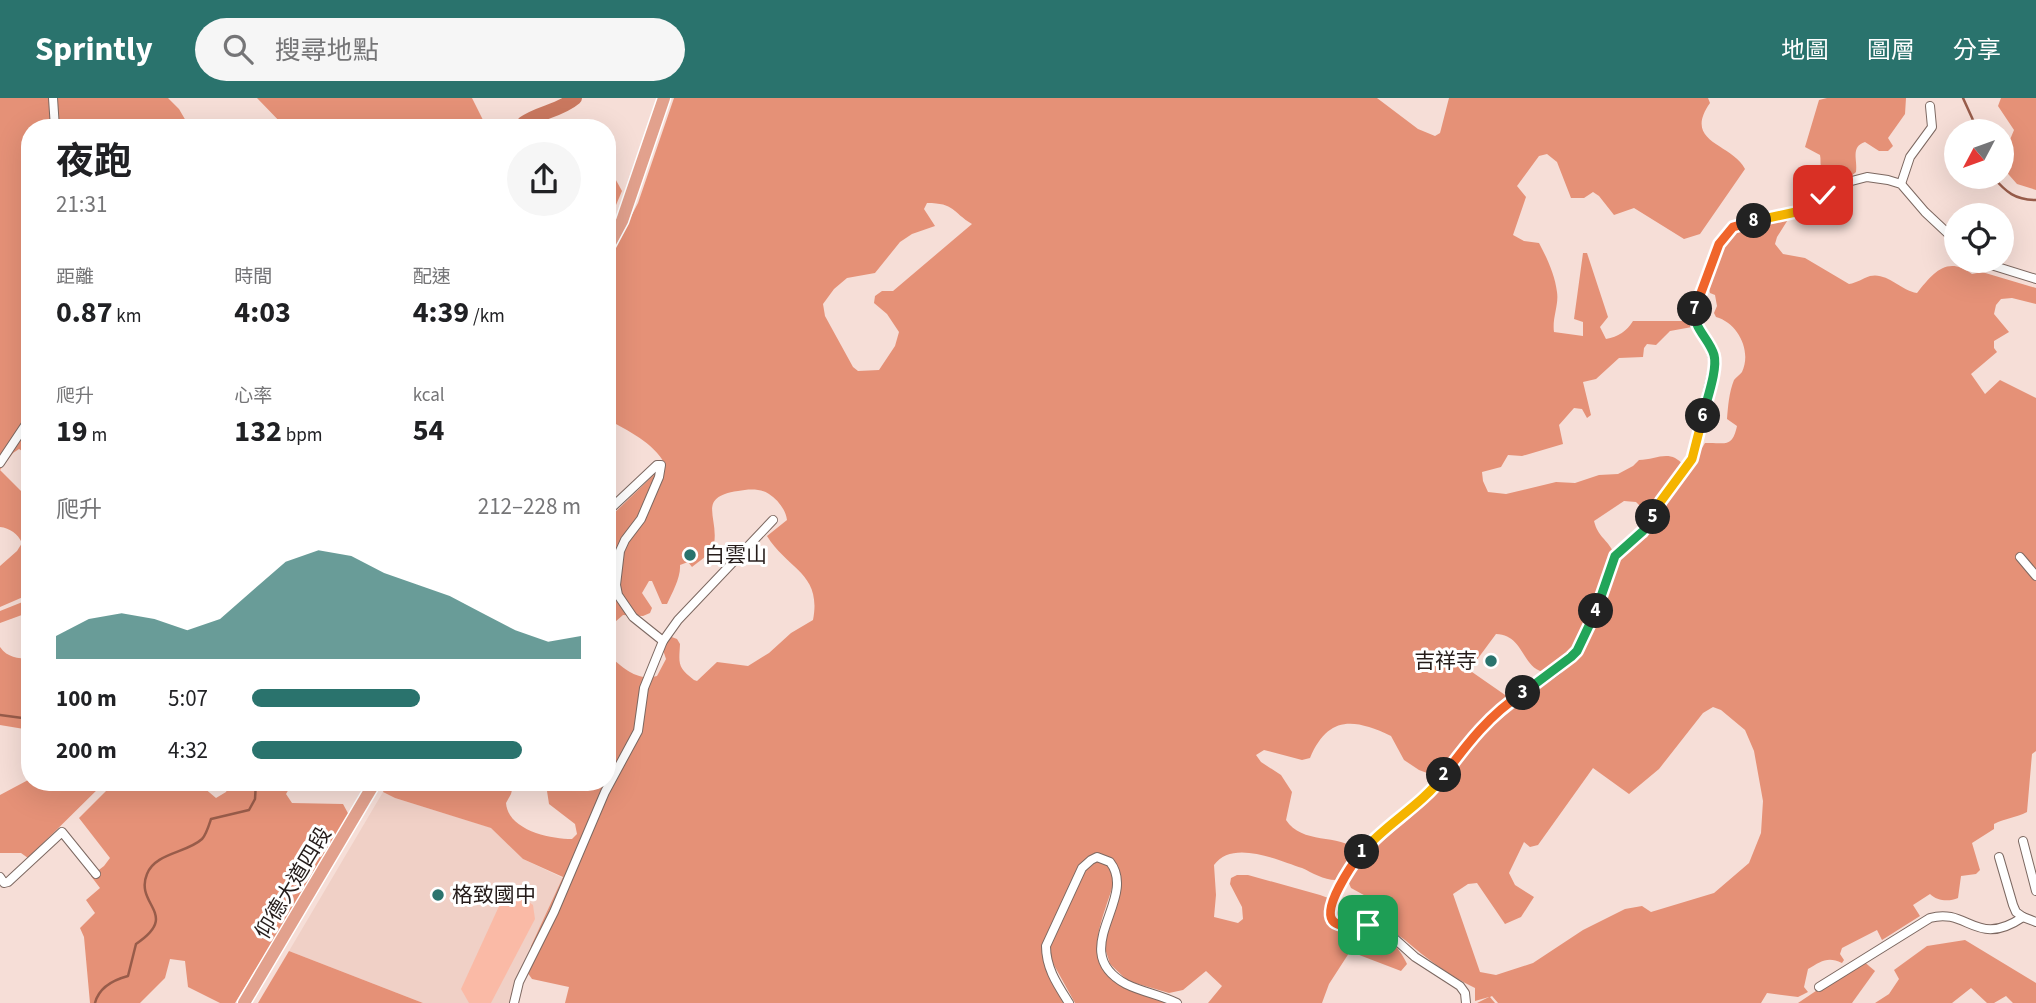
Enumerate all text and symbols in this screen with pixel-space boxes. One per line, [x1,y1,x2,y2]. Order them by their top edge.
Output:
search box [195,18,685,81]
text: Sprintly [35,26,153,73]
icon: search [219,30,257,68]
text: 搜尋地點 [275,32,379,69]
text: 地圖 [1781,33,1829,68]
text: 圖層 [1867,33,1915,68]
text: 分享 [1953,33,2001,68]
north arrow [1944,119,2014,189]
map controls [1944,119,2014,273]
text: 夜跑 [56,135,132,189]
button: share [507,142,581,216]
pin [1793,165,1853,225]
icon: check [1804,176,1842,214]
text: 21:31 [56,188,107,221]
button: locate [1944,203,2014,273]
pin: 8 [1736,204,1772,238]
text: 8 [1748,207,1759,234]
text: 距離 [56,264,94,291]
text: 時間 [234,264,272,291]
text: 配速 [413,264,451,291]
text: 0.87 [56,291,113,334]
text: 4:03 [234,291,291,334]
text: 4:39 [413,291,469,334]
pin: 7 [1678,292,1712,326]
text: 7 [1689,295,1700,322]
text: km [113,303,142,330]
text: /km [469,303,505,330]
text: kcal [413,382,445,409]
text: 爬升 [56,383,94,410]
text: 心率 [234,383,272,410]
pin: 6 [1686,398,1720,434]
text: 6 [1697,402,1708,429]
text: 54 [413,409,444,452]
text: 19 [56,410,88,453]
text: 132 [234,410,282,453]
text: m [88,422,107,449]
text: bpm [282,422,322,449]
text: 212–228 m [478,490,581,523]
text: 爬升 [56,493,102,526]
pin: 5 [1636,500,1670,534]
text: 5 [1647,503,1658,530]
place label: 白雲山 [704,540,767,570]
marker: 白雲山 [682,547,698,563]
pin: 4 [1578,594,1614,628]
text: 4 [1590,597,1601,624]
place label: 吉祥寺 [1414,646,1477,676]
marker: 吉祥寺 [1483,653,1499,669]
pin: 3 [1506,676,1540,710]
text: 3 [1517,679,1528,706]
text: 100 m [56,682,117,715]
text: 5:07 [168,682,208,715]
text: 200 m [56,734,117,767]
text: 4:32 [168,734,208,767]
pin: 2 [1426,758,1462,792]
text: 2 [1438,761,1449,788]
street label: 仰德大道四段 [248,821,338,945]
pin: 1 [1344,834,1380,870]
text: 1 [1356,838,1367,865]
place label: 格致國中 [452,880,536,910]
marker: 格致國中 [430,887,446,903]
pin [1338,895,1398,955]
icon: arrive [1349,906,1387,944]

